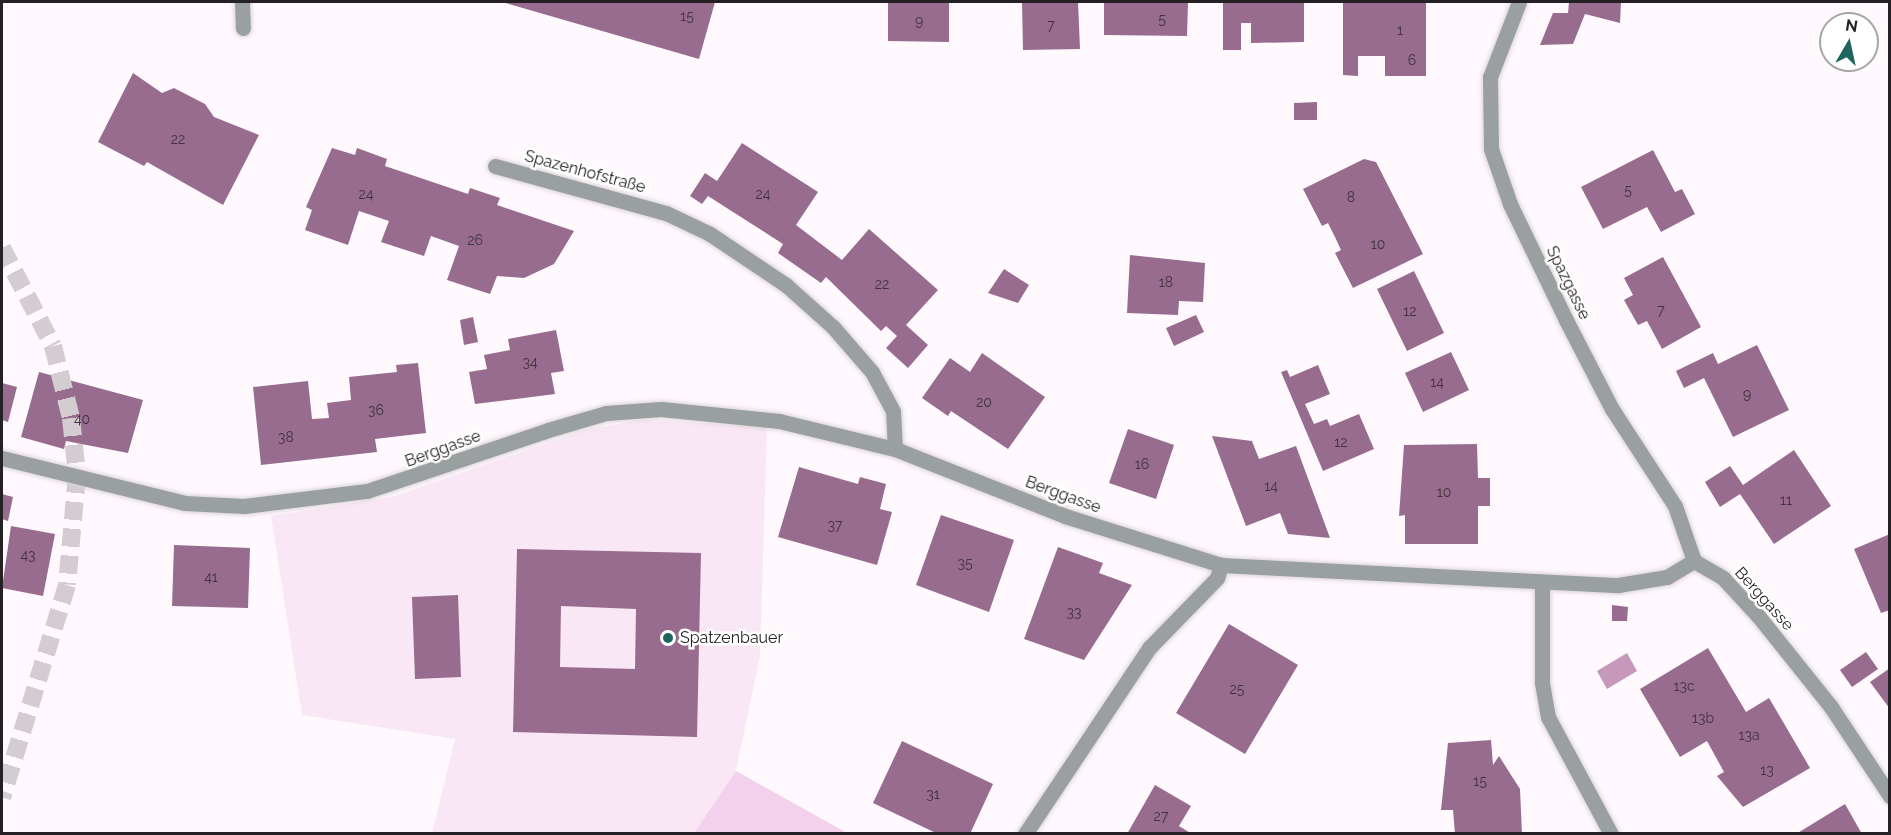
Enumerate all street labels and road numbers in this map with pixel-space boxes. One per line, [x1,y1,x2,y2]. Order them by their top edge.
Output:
street label: Spazenhofstraße [522,147,648,197]
street label: Spazgasse [1542,243,1594,323]
street label: Berggasse [403,427,483,471]
street label: Berggasse [1023,473,1103,517]
street label: Berggasse [1731,563,1797,635]

